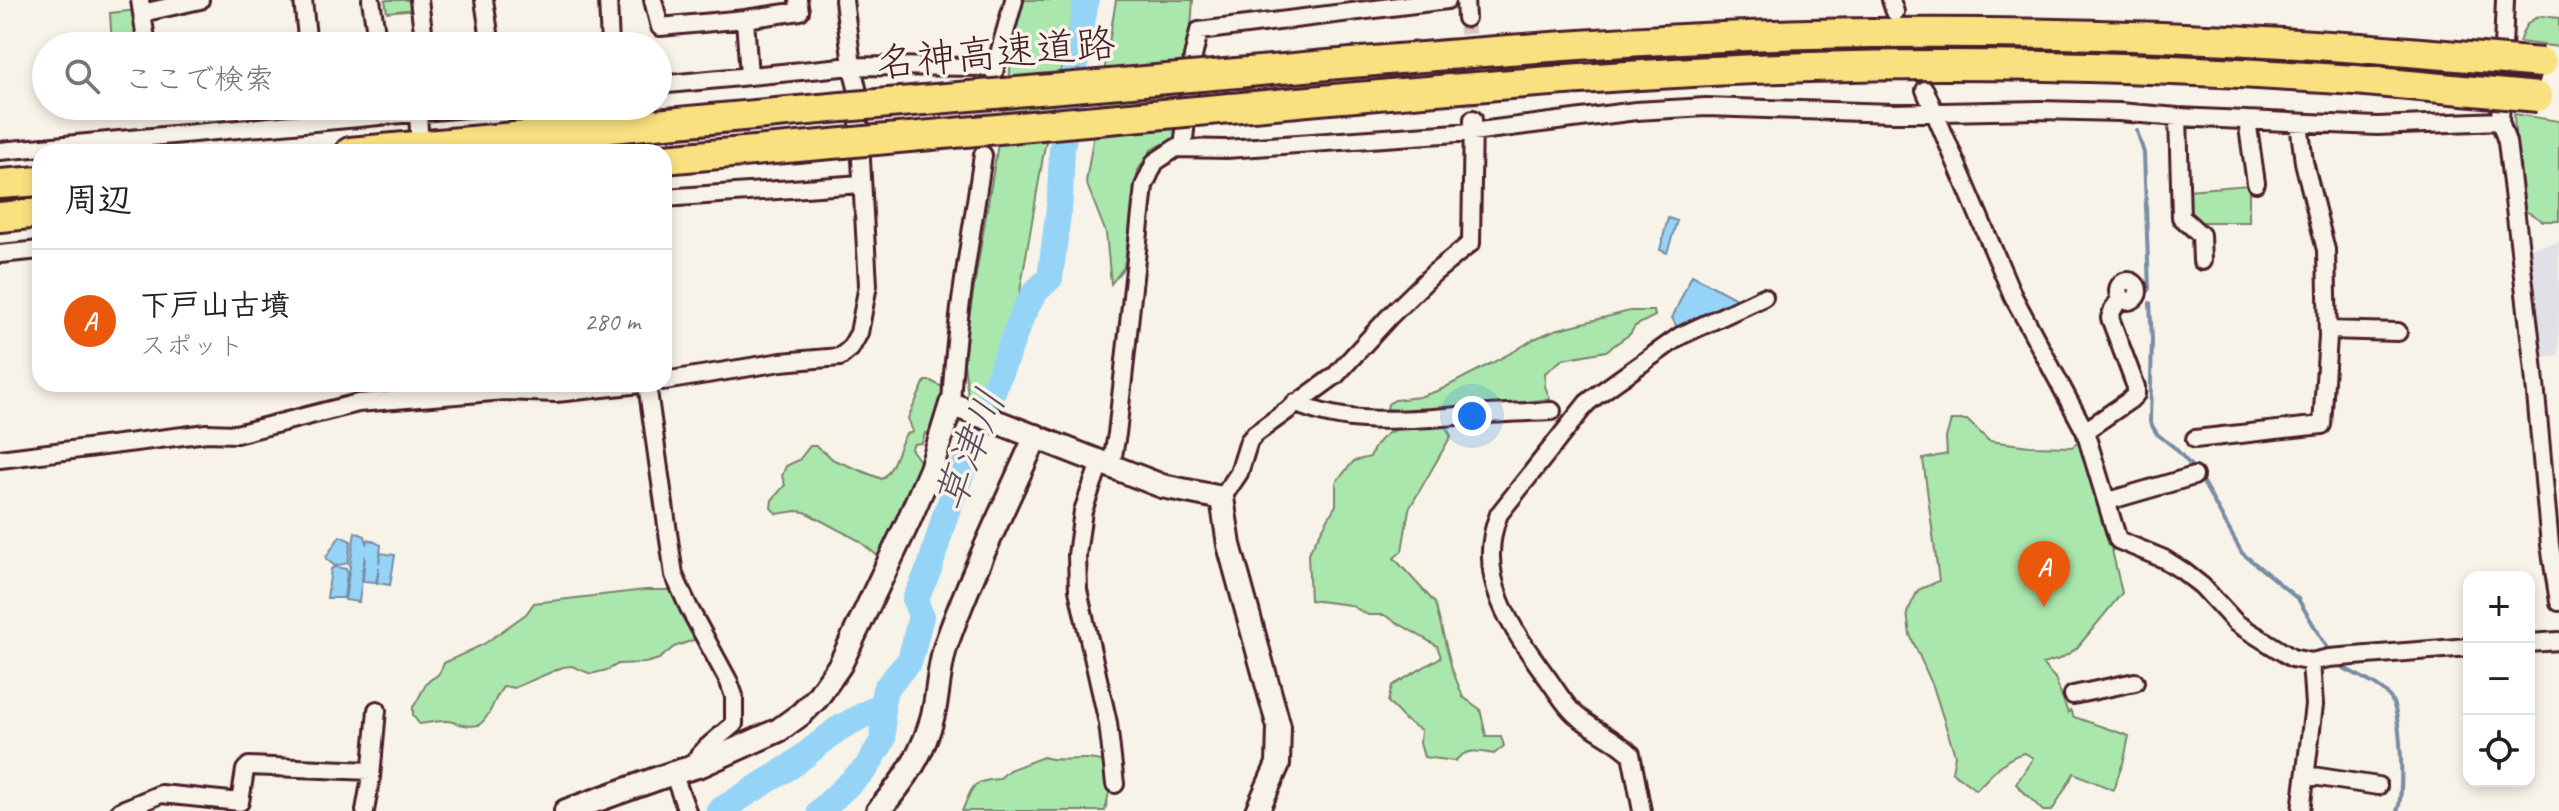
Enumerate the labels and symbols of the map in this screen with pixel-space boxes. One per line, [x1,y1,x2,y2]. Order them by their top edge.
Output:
street label: 名神高速道路 [874,18,1118,88]
water label: 草津川 [923,382,1017,518]
your location [1452,396,1492,436]
pin: A [2018,541,2070,607]

